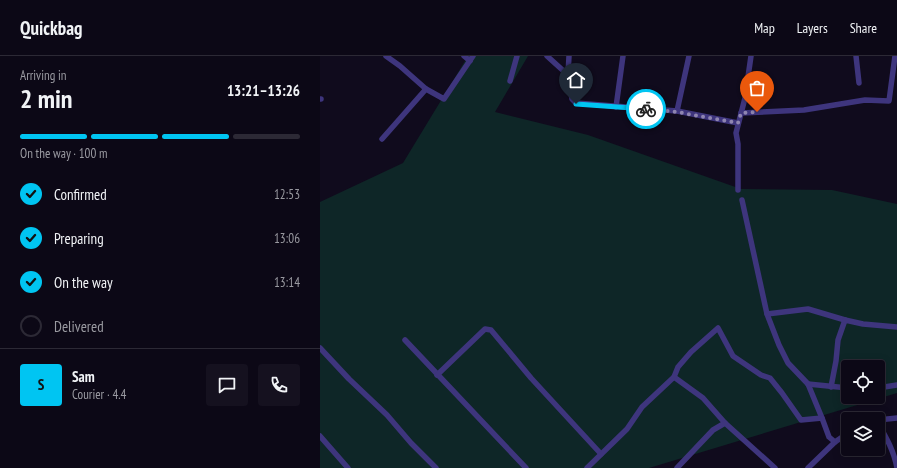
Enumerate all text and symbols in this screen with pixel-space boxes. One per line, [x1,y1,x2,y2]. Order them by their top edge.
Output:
text: Quickbag [20,16,82,40]
text: Map [754,19,775,37]
text: Layers [797,19,828,37]
text: Share [850,19,877,37]
pin [559,63,593,104]
text: Arriving in [20,67,67,84]
icon: home [565,69,587,91]
pin [740,71,774,112]
icon: bag [746,77,768,99]
text: 13:21–13:26 [227,81,300,100]
text: 2 min [20,82,73,115]
courier [626,89,666,129]
icon: bike [635,98,657,120]
text: On the way · 100 m [20,145,107,162]
icon: check [20,183,42,205]
text: Confirmed [54,185,107,204]
text: 12:53 [274,186,300,203]
icon: check [20,227,42,249]
text: Preparing [54,229,104,248]
text: 13:06 [274,230,300,247]
icon: check [20,271,42,293]
text: On the way [54,273,113,292]
text: 13:14 [274,274,300,291]
text: Delivered [54,317,104,336]
map controls [841,360,885,456]
button: locate [841,360,885,404]
button: chat [206,364,248,406]
button: phone [258,364,300,406]
text: Sam [72,367,95,386]
text: S [38,375,44,394]
text: Courier · 4.4 [72,386,126,403]
button: layers [841,412,885,456]

